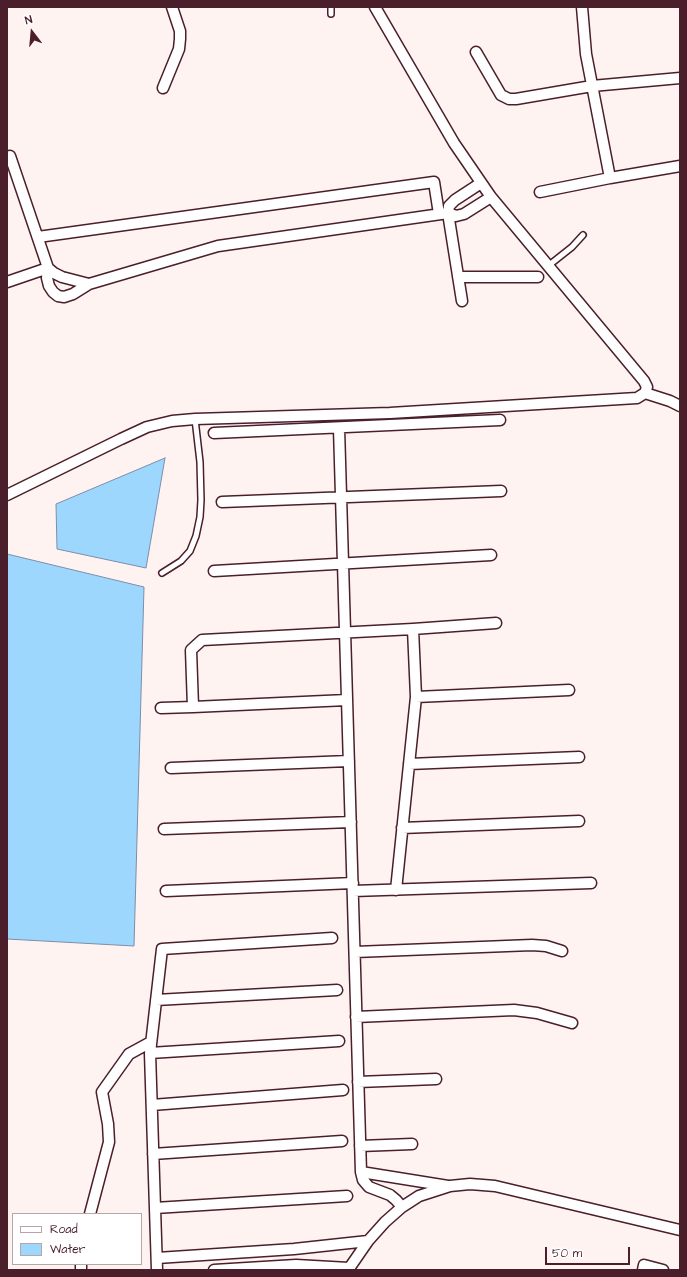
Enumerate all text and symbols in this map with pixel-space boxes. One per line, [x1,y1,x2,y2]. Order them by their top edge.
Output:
north arrow [12,12,52,52]
text: N [23,12,34,28]
legend [12,1213,142,1265]
text: Road [50,1221,78,1238]
scale bar [547,1239,632,1265]
text: Water [50,1241,85,1258]
text: 50 m [552,1245,582,1262]

